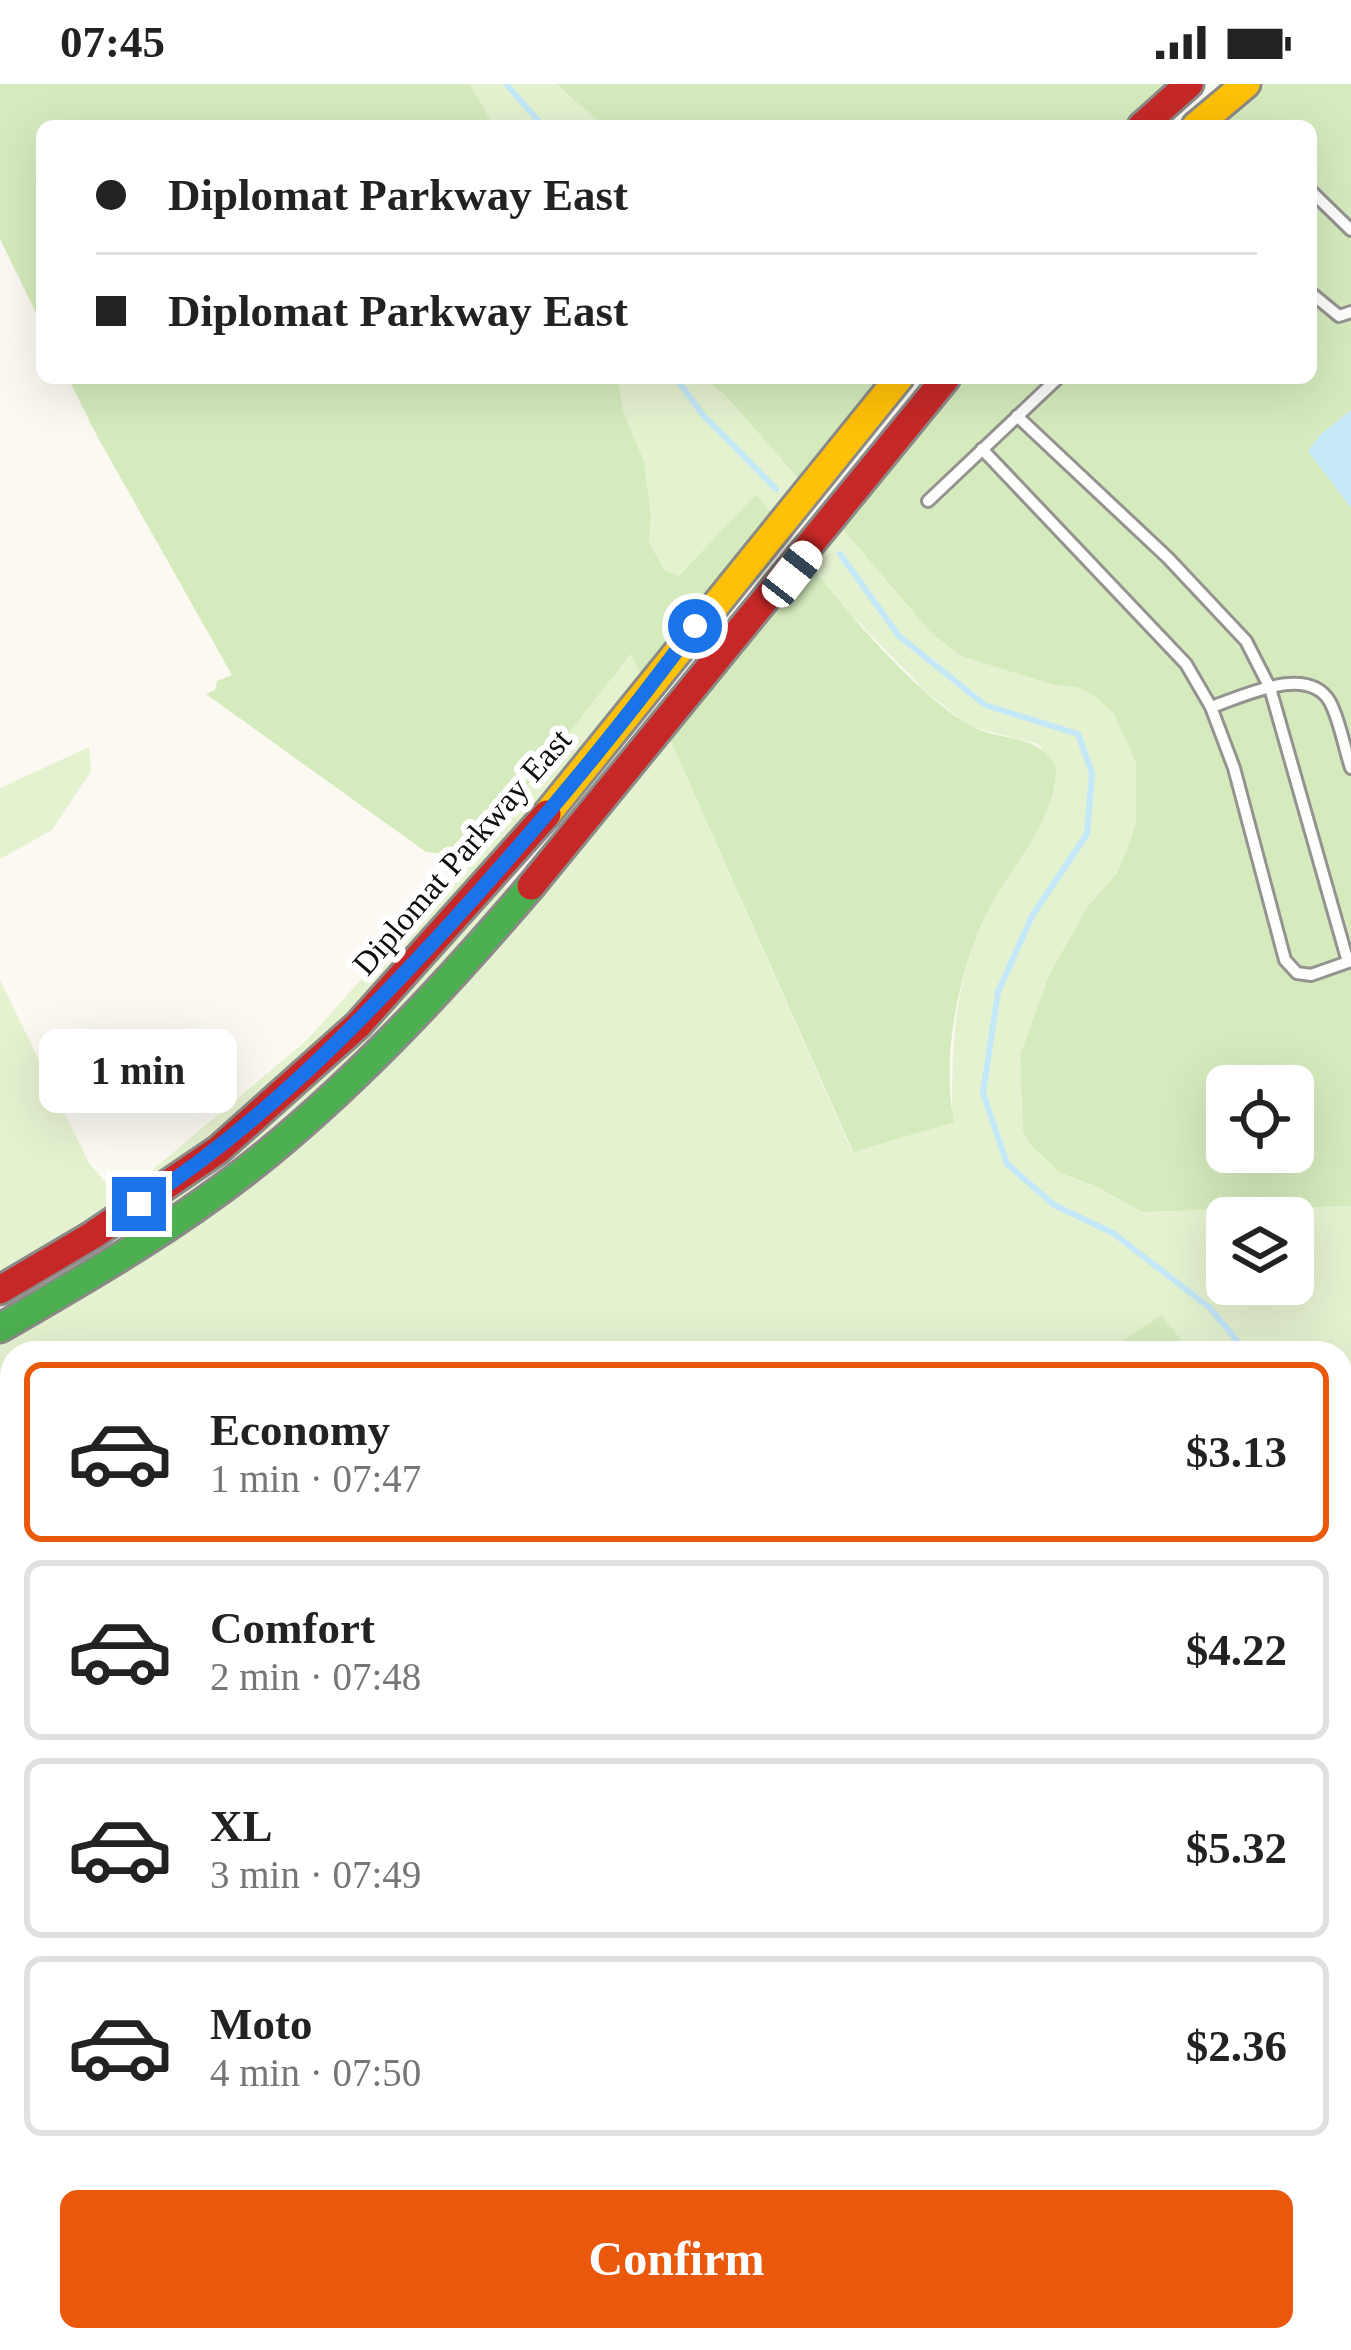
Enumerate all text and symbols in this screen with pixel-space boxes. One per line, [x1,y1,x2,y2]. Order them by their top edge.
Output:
text: 07:45 [60,17,165,67]
text: Diplomat Parkway East [168,170,628,220]
text: Diplomat Parkway East [168,286,628,336]
car [756,535,828,613]
route start [668,599,722,653]
street label: Diplomat Parkway East [346,722,578,982]
callout: 1 min [40,1030,238,1114]
text: 1 min [91,1049,185,1092]
map controls [1206,1065,1314,1305]
button: locate [1206,1065,1314,1173]
route end [112,1177,166,1231]
button: layers [1206,1197,1314,1305]
icon: car [66,1398,174,1506]
text: Economy [210,1405,390,1455]
text: $3.13 [1186,1427,1287,1477]
text: 1 min · 07:47 [210,1457,421,1500]
icon: car [66,1596,174,1704]
text: Comfort [210,1603,375,1653]
text: $4.22 [1186,1625,1287,1675]
text: 2 min · 07:48 [210,1655,421,1698]
icon: car [66,1794,174,1902]
text: XL [210,1801,273,1851]
text: $5.32 [1186,1823,1287,1873]
text: 3 min · 07:49 [210,1853,421,1896]
icon: car [66,1992,174,2100]
text: Moto [210,1999,312,2049]
text: $2.36 [1186,2021,1287,2071]
text: 4 min · 07:50 [210,2051,421,2094]
button: Confirm [60,2190,1293,2328]

